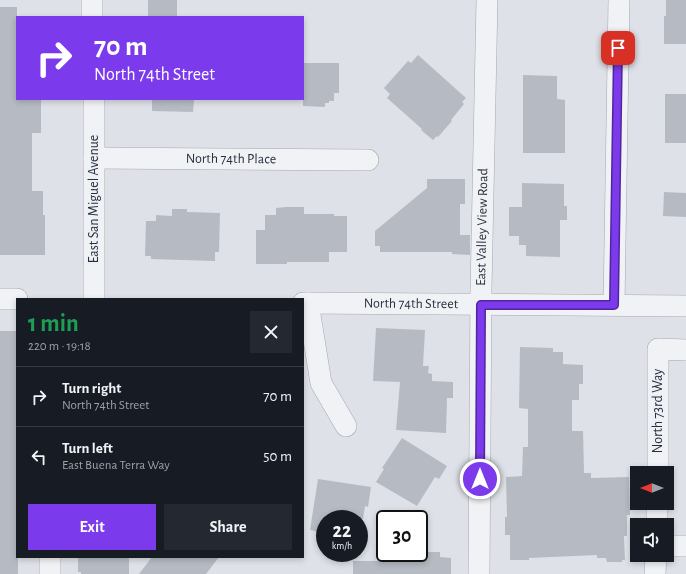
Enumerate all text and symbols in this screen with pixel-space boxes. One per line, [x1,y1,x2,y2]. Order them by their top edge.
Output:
pin [601,31,635,65]
icon: right [28,32,80,84]
text: 70 m [94,33,148,61]
icon: arrive [607,37,629,59]
text: North 74th Street [94,66,215,84]
street label: East San Miguel Avenue [87,135,101,263]
street label: North 74th Place [186,152,276,166]
street label: East Valley View Road [474,168,491,286]
street label: North 74th Street [364,296,459,311]
button: close [250,311,292,353]
text: 1 min [28,312,79,336]
text: 220 m · 19:18 [28,340,91,353]
street label: North 73rd Way [651,369,665,453]
text: Turn right [62,381,121,396]
icon: right [28,386,50,408]
text: 70 m [263,389,292,404]
text: North 74th Street [62,399,149,412]
text: Turn left [62,441,113,456]
icon: left [28,446,50,468]
text: 50 m [263,449,292,464]
position arrow [459,458,501,500]
text: East Buena Terra Way [62,459,170,472]
north arrow [630,466,674,510]
map controls [630,466,674,562]
button: Exit [28,504,156,550]
button: Share [164,504,292,550]
speed limit sign: 30 [376,510,428,562]
button: sound [630,518,674,562]
text: 22 [333,521,351,541]
text: km/h [332,541,352,551]

